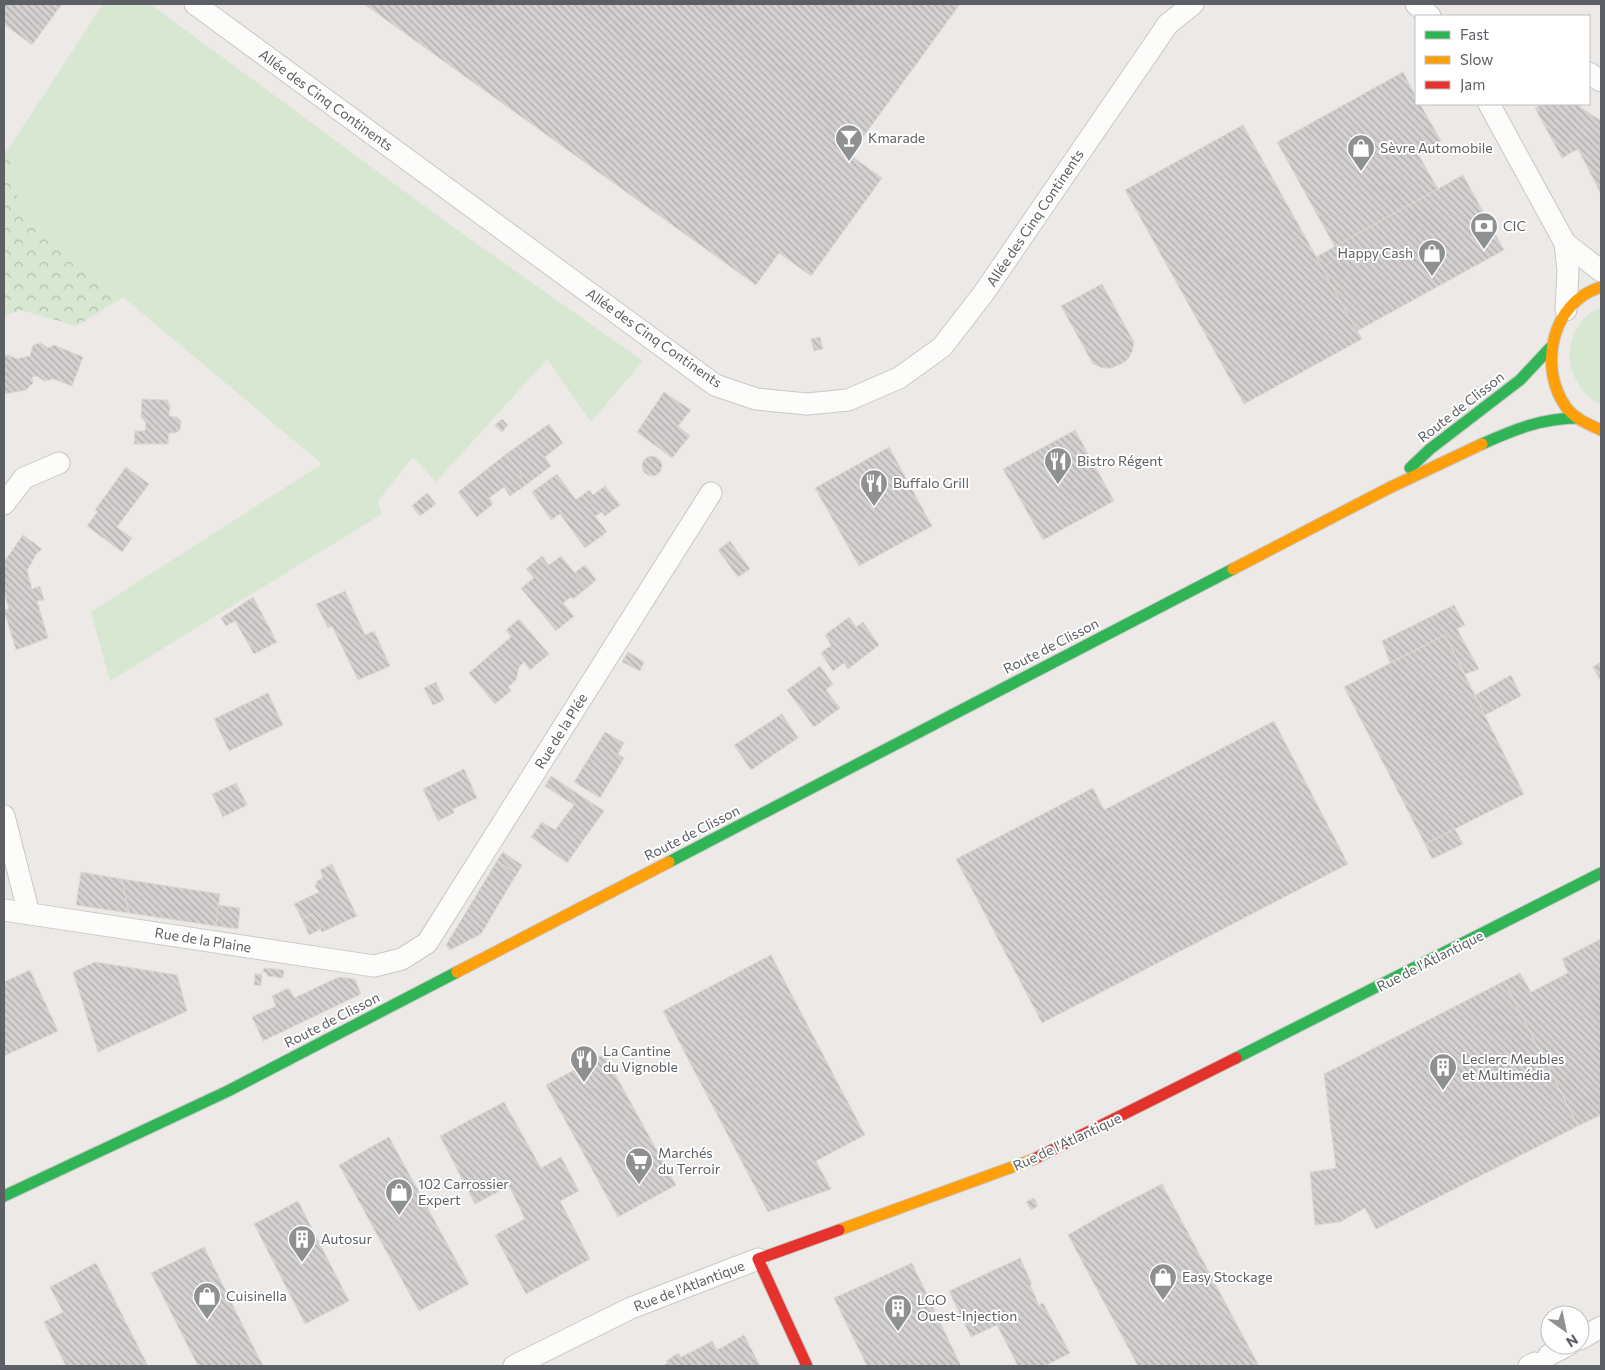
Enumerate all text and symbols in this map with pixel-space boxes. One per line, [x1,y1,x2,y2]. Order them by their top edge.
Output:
legend [1415,15,1590,105]
text: Fast [1460,25,1489,43]
street label: Allée des Cinq Continents [256,45,397,154]
text: Slow [1460,50,1493,68]
text: Jam [1460,75,1485,93]
bar icon: Kmarade [834,123,864,162]
place label: Kmarade [868,129,925,146]
shop icon: Sèvre Automobile [1346,133,1376,172]
place label: Sèvre Automobile [1380,139,1493,156]
street label: Allée des Cinq Continents [982,146,1087,289]
bank icon: CIC [1469,211,1499,250]
place label: CIC [1503,217,1526,234]
shop icon: Happy Cash [1417,238,1447,277]
place label: Happy Cash [1338,244,1413,261]
street label: Allée des Cinq Continents [583,284,725,391]
street label: Route de Clisson [1414,368,1507,446]
restaurant icon: Bistro Régent [1043,446,1073,485]
place label: Bistro Régent [1077,452,1163,469]
restaurant icon: Buffalo Grill [859,468,889,507]
place label: Buffalo Grill [893,474,969,491]
street label: Route de Clisson [1000,614,1101,677]
street label: Rue de la Plée [531,690,591,772]
street label: Route de Clisson [641,801,742,864]
street label: Rue de la Plaine [154,923,253,956]
street label: Rue de l'Atlantique [1374,926,1486,995]
street label: Route de Clisson [281,988,382,1051]
place label: La Cantine du Vignoble [603,1042,678,1075]
restaurant icon: La Cantine du Vignoble [569,1044,599,1083]
place label: Leclerc Meubles et Multimédia [1462,1050,1564,1083]
building icon: Leclerc Meubles et Multimédia [1428,1052,1458,1091]
street label: Rue de l'Atlantique [1010,1109,1124,1174]
place label: Marchés du Terroir [658,1144,721,1177]
supermarket icon: Marchés du Terroir [624,1146,654,1185]
place label: 102 Carrossier Expert [418,1175,509,1208]
shop icon: 102 Carrossier Expert [384,1177,414,1216]
building icon: Autosur [287,1224,317,1263]
place label: Autosur [321,1230,372,1247]
street label: Rue de l'Atlantique [631,1257,747,1315]
shop icon: Easy Stockage [1148,1262,1178,1301]
place label: Easy Stockage [1182,1268,1273,1285]
shop icon: Cuisinella [192,1281,222,1320]
place label: Cuisinella [226,1287,287,1304]
place label: LGO Ouest-Injection [917,1291,1017,1324]
building icon: LGO Ouest-Injection [883,1293,913,1332]
north arrow [1540,1305,1590,1355]
text: N [1563,1331,1581,1351]

